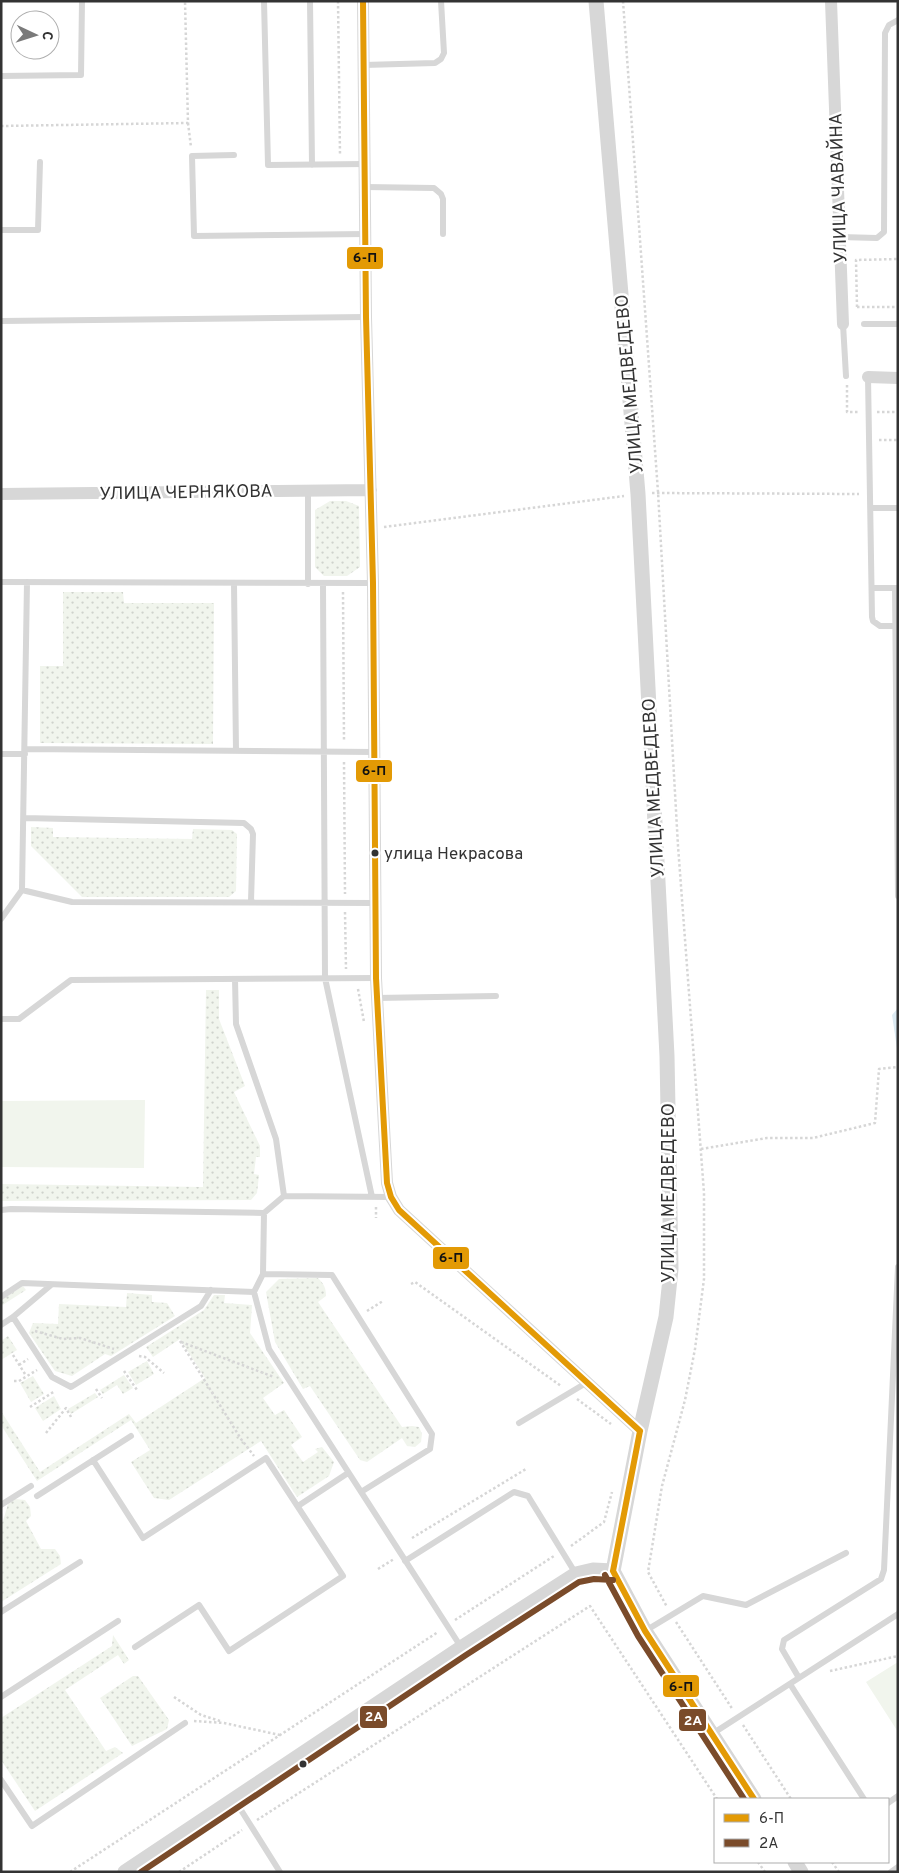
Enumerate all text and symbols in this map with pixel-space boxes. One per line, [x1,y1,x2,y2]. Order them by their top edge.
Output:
north arrow [10,10,60,60]
text: С [38,31,55,41]
street label: УЛИЦА ЧАВАЙНА [823,112,854,264]
line badge: 6-П [346,246,384,270]
text: 6-П [353,250,377,267]
street label: УЛИЦА МЕДВЕДЕВО [611,293,650,475]
street label: УЛИЦА ЧЕРНЯКОВА [99,480,273,507]
street label: УЛИЦА МЕДВЕДЕВО [638,697,671,878]
line badge: 6-П [355,759,393,783]
text: 6-П [362,763,386,780]
place label: улица Некрасова [384,844,523,866]
marker: улица Некрасова [370,848,380,858]
street label: УЛИЦА МЕДВЕДЕВО [658,1103,681,1283]
line badge: 6-П [432,1246,470,1270]
text: 6-П [439,1250,463,1267]
line badge: 6-П [662,1674,700,1698]
text: 6-П [669,1679,693,1696]
line badge: 2А [359,1705,388,1729]
line badge: 2А [678,1708,707,1732]
text: 2А [365,1709,383,1726]
text: 2А [684,1713,702,1730]
unlabelled marker [298,1759,308,1769]
legend [714,1798,889,1863]
text: 6-П [759,1810,784,1829]
text: 2А [759,1835,778,1854]

